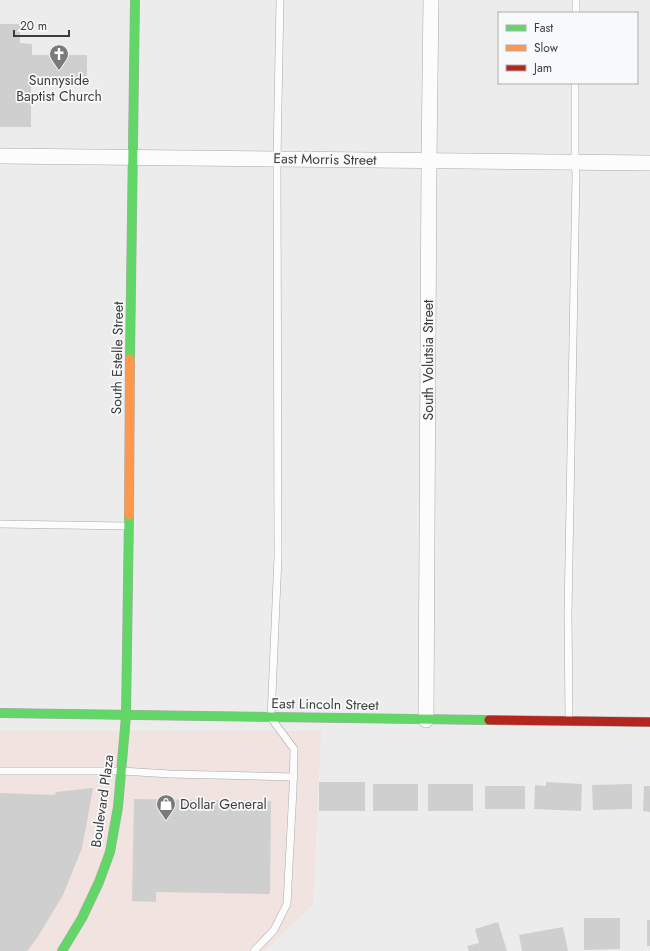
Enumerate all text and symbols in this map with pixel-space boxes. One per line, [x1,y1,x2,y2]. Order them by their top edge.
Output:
scale bar [14,12,69,38]
legend [498,12,638,84]
text: 20 m [20,17,47,35]
text: Fast [534,19,553,37]
text: Slow [534,39,559,57]
church icon: Sunnyside Baptist Church [48,43,70,71]
text: Jam [532,59,552,77]
place label: Sunnyside Baptist Church [16,70,102,106]
street label: East Morris Street [273,148,377,170]
street label: South Volutsia Street [418,299,438,420]
street label: South Estelle Street [106,301,128,415]
street label: East Lincoln Street [271,693,380,715]
street label: Boulevard Plaza [86,753,118,849]
shop icon: Dollar General [155,793,177,821]
place label: Dollar General [180,794,267,814]

